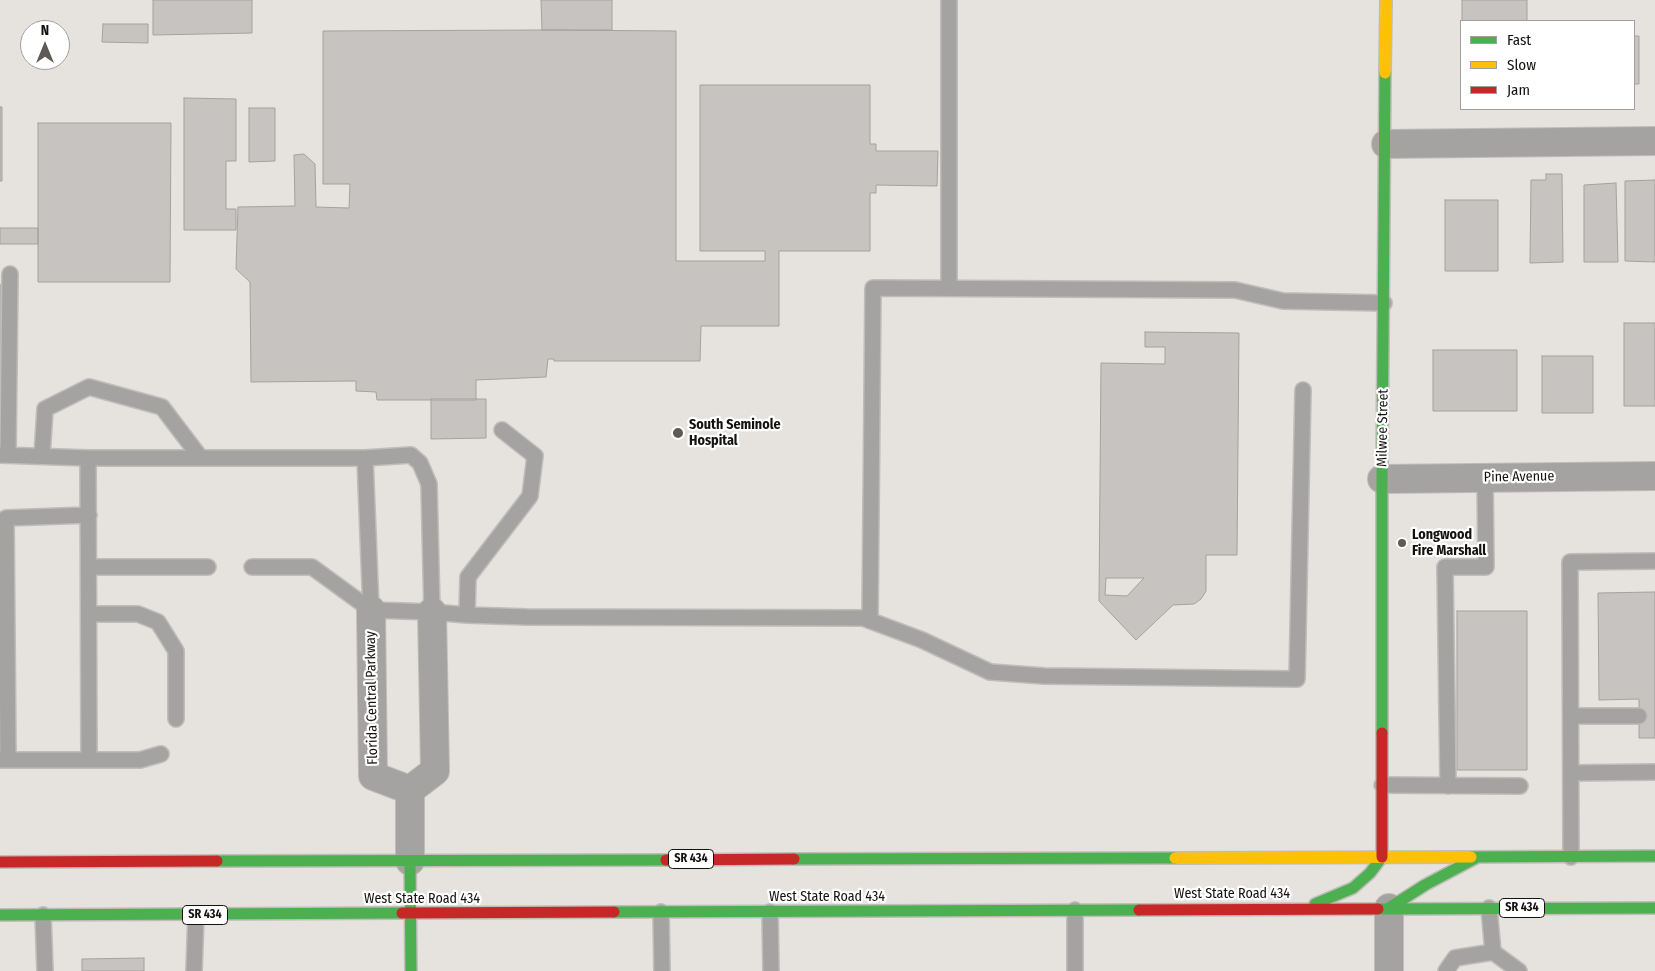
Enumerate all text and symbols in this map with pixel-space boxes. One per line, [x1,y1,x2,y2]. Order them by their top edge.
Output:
north arrow [20,20,70,70]
legend [1460,20,1635,110]
text: N [41,22,49,39]
text: Fast [1507,31,1531,49]
text: Slow [1507,56,1536,74]
text: Jam [1507,81,1530,99]
street label: Milwee Street [1374,389,1392,467]
place label: South Seminole Hospital [689,417,781,450]
marker: South Seminole Hospital [671,426,685,440]
street label: Pine Avenue [1484,468,1554,486]
place label: Longwood Fire Marshall [1412,527,1486,560]
marker: Longwood Fire Marshall [1396,537,1408,549]
street label: Florida Central Parkway [362,631,382,765]
road number: SR 434 [668,850,714,869]
street label: West State Road 434 [1174,886,1290,902]
street label: West State Road 434 [769,889,885,905]
street label: West State Road 434 [364,891,480,907]
road number: SR 434 [1500,898,1544,918]
road number: SR 434 [182,906,228,924]

